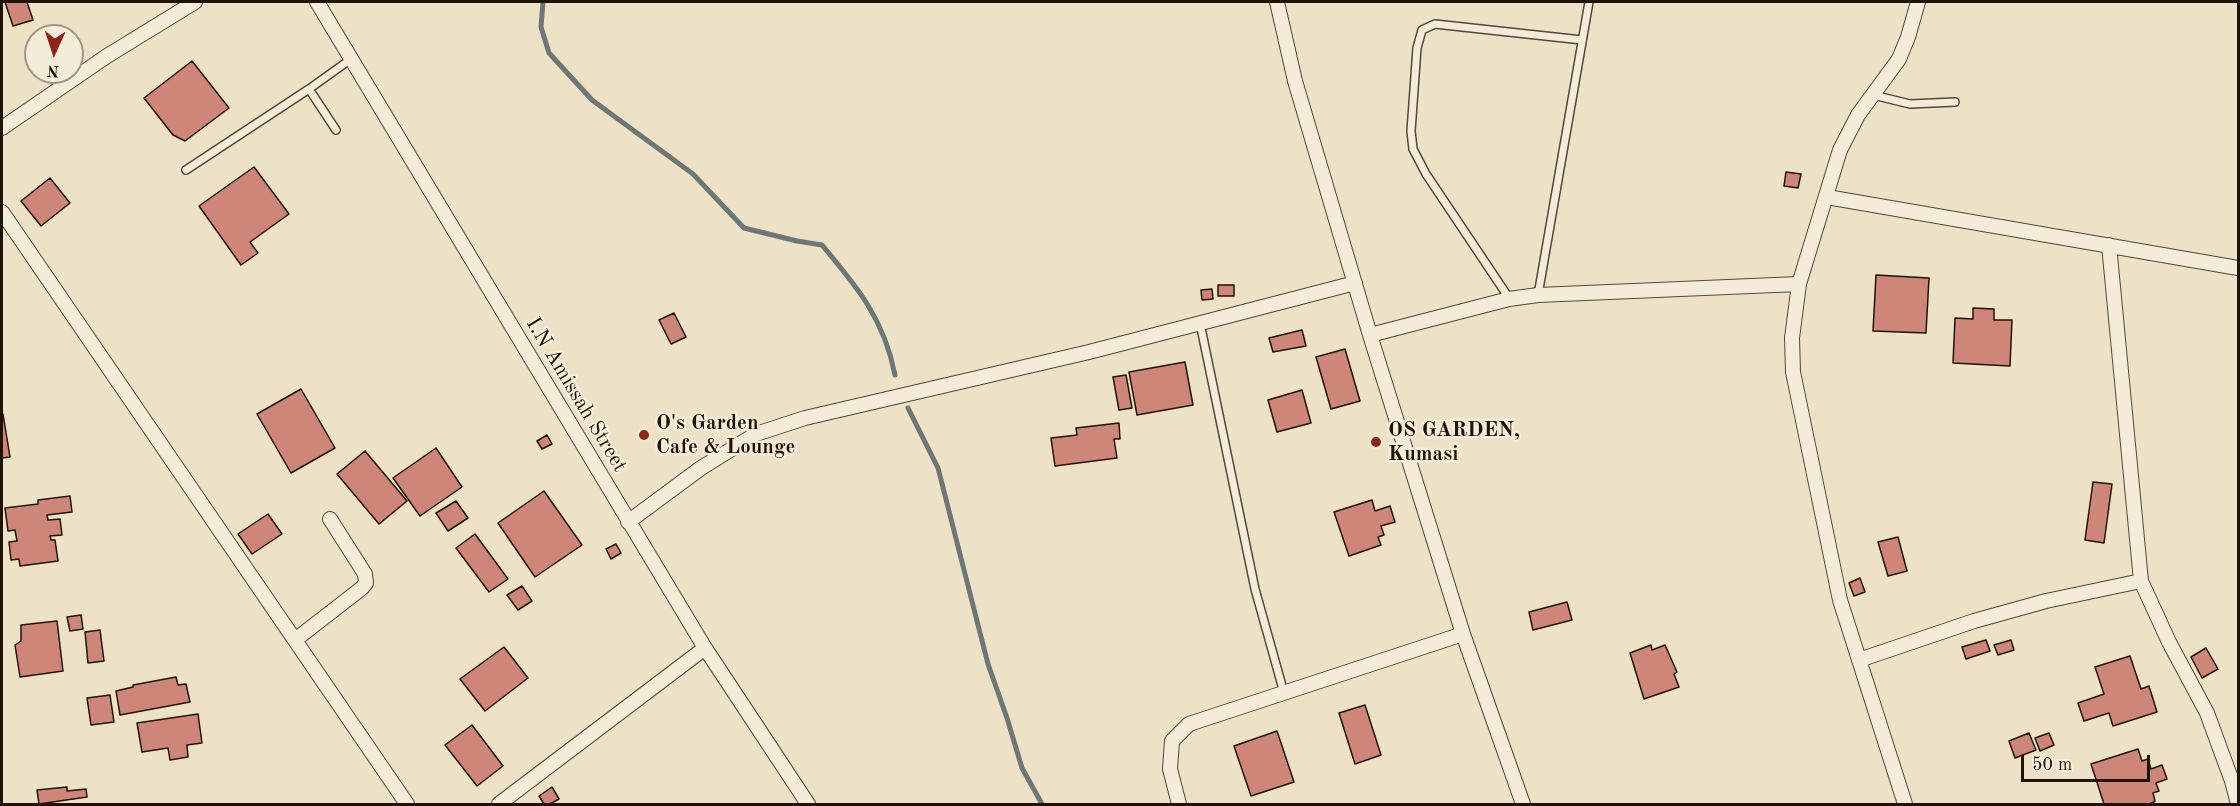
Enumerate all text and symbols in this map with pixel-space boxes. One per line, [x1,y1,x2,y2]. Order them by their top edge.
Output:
north arrow [24,24,84,84]
text: N [47,62,60,78]
street label: I.N Amissah Street [520,313,632,477]
place label: O's Garden Cafe & Lounge [656,410,795,460]
place label: OS GARDEN, Kumasi [1388,417,1520,467]
marker: O's Garden Cafe & Lounge [637,428,651,442]
marker: OS GARDEN, Kumasi [1369,435,1383,449]
scale bar [2024,743,2153,781]
text: 50 m [2032,756,2072,774]

